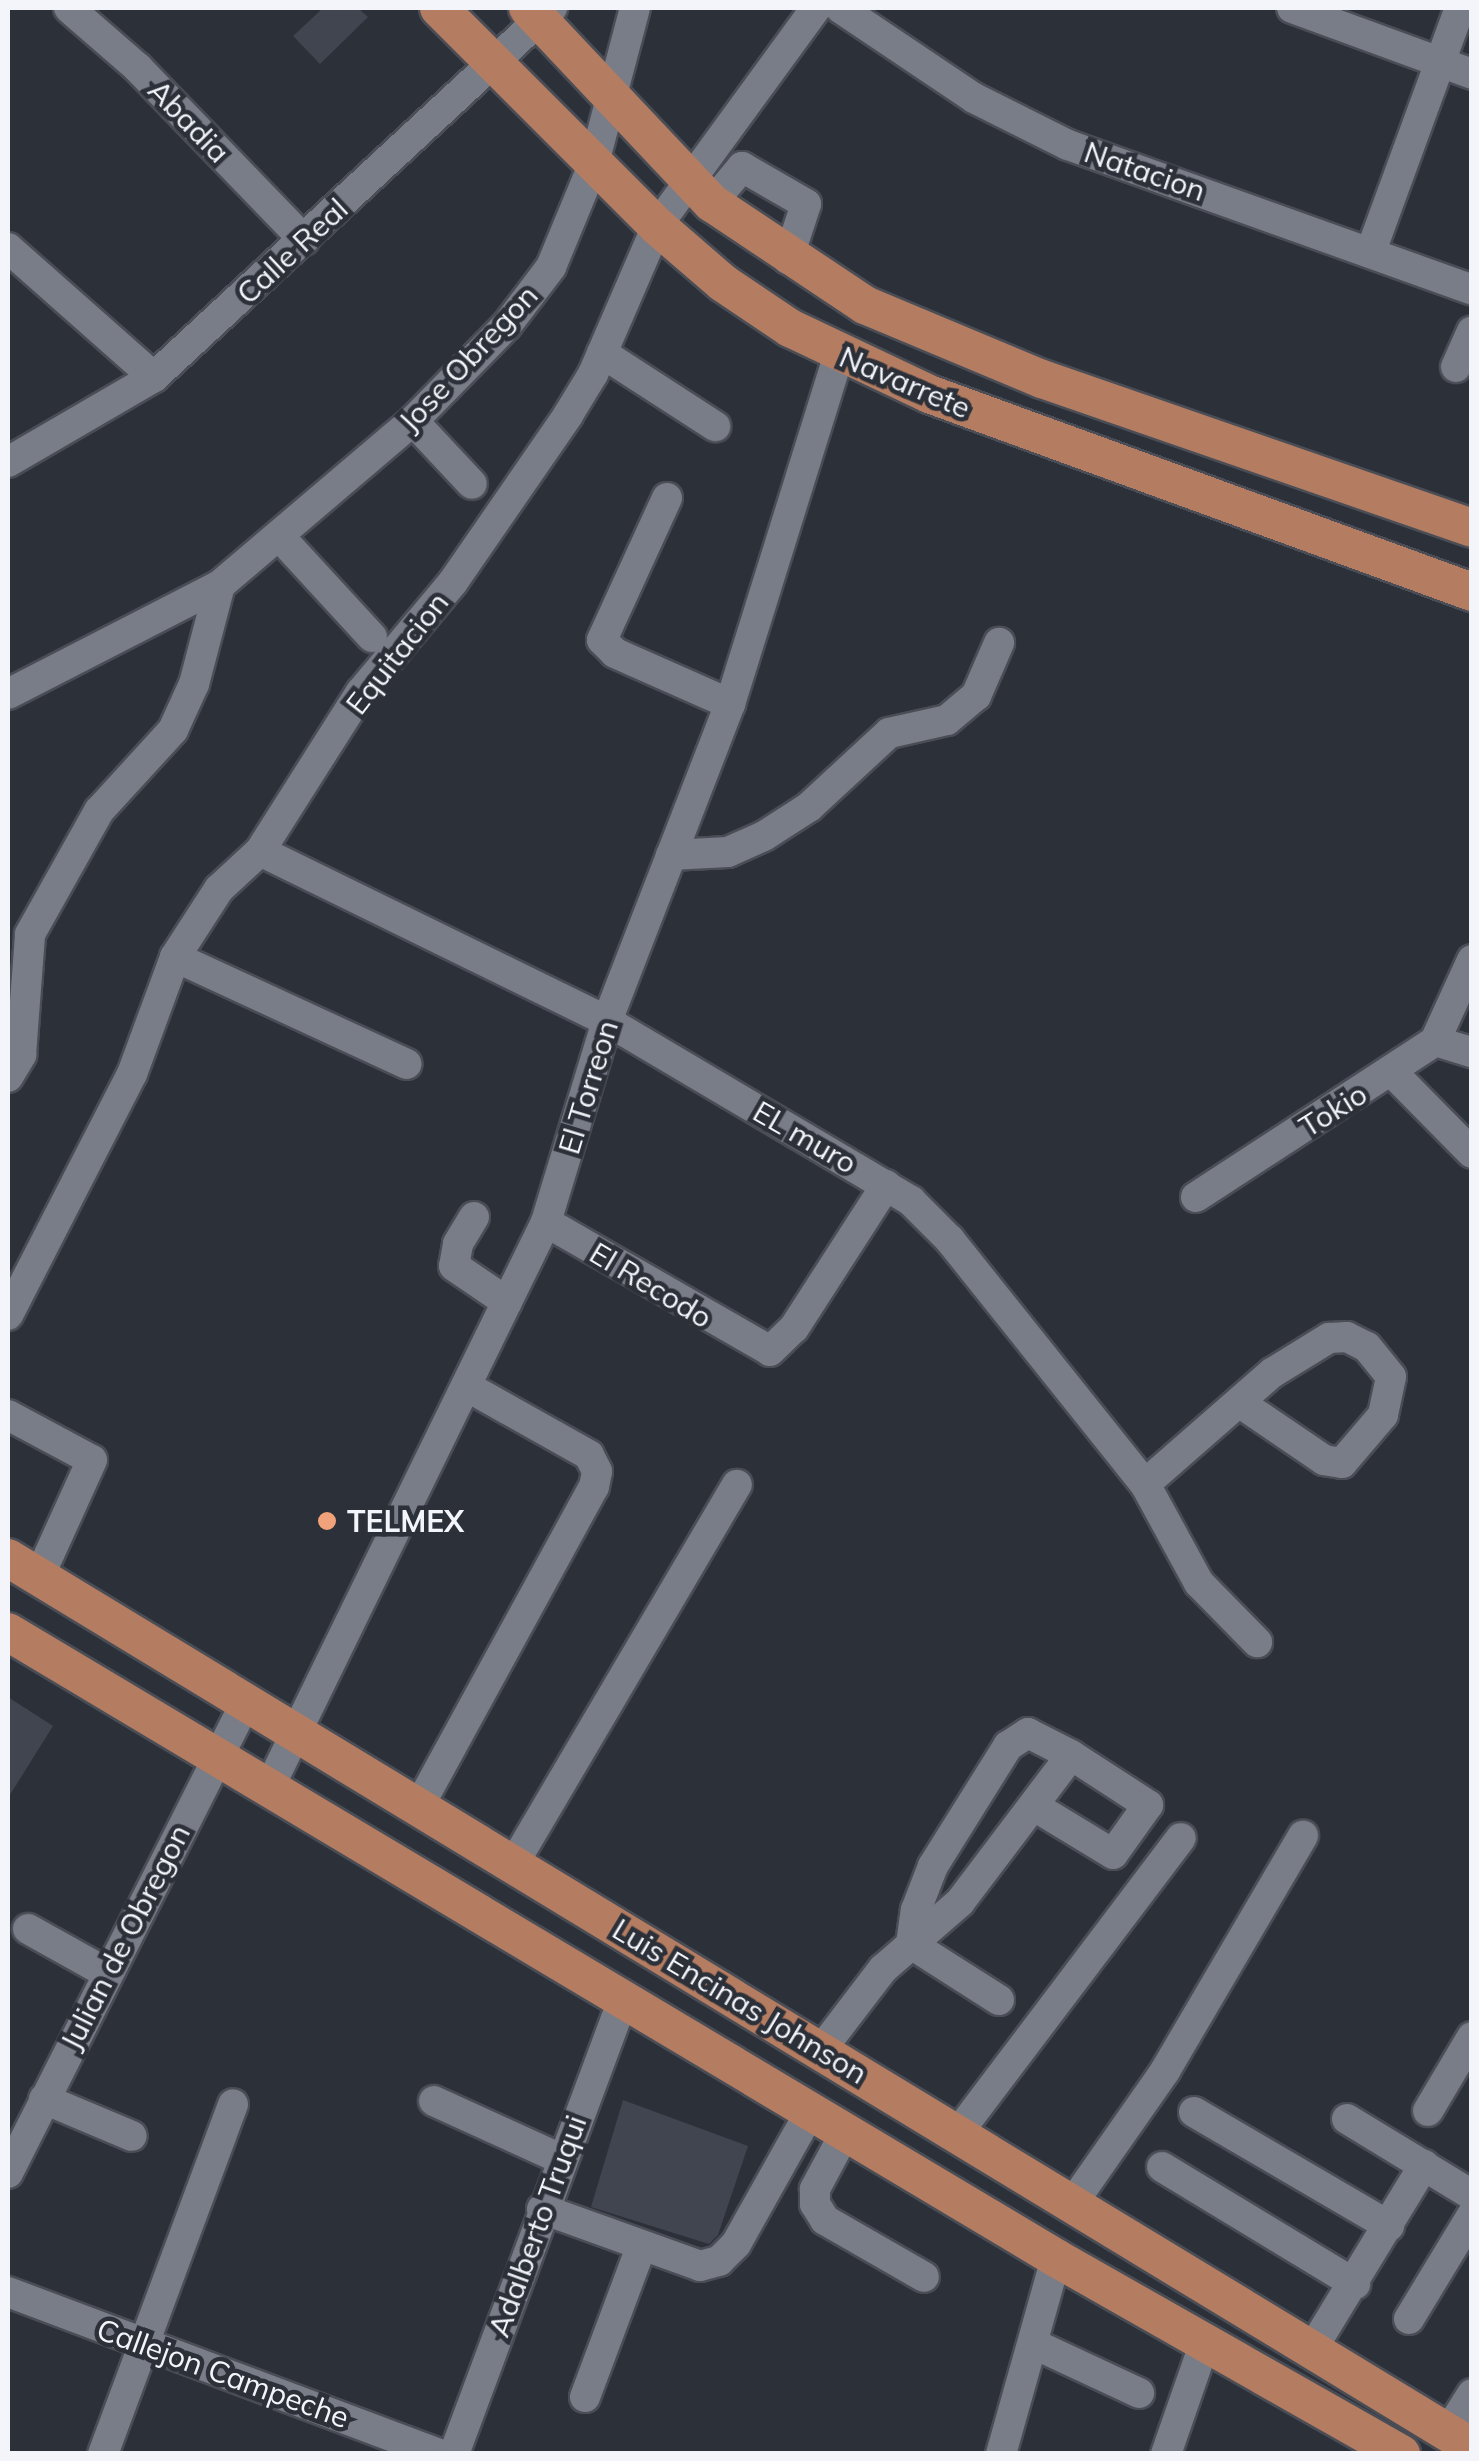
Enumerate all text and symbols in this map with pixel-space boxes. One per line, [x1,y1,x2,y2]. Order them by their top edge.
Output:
street label: Abadia [141,72,237,170]
street label: Natacion [1080,134,1210,208]
street label: Calle Real [229,191,355,311]
street label: Jose Obregon [391,277,545,439]
street label: Navarrete [834,338,976,426]
street label: Equitacion [338,585,456,721]
street label: El Torreon [551,1016,625,1158]
street label: Tokio [1293,1075,1373,1145]
street label: EL muro [747,1093,863,1181]
street label: El Recodo [583,1235,719,1335]
place label: TELMEX [347,1503,464,1539]
marker: TELMEX [316,1510,338,1532]
street label: Julian de Obregon [53,1818,197,2056]
street label: Luis Encinas Johnson [606,1911,874,2091]
street label: Adalberto Truqui [480,2110,594,2342]
street label: Callejon Campeche [92,2311,354,2435]

